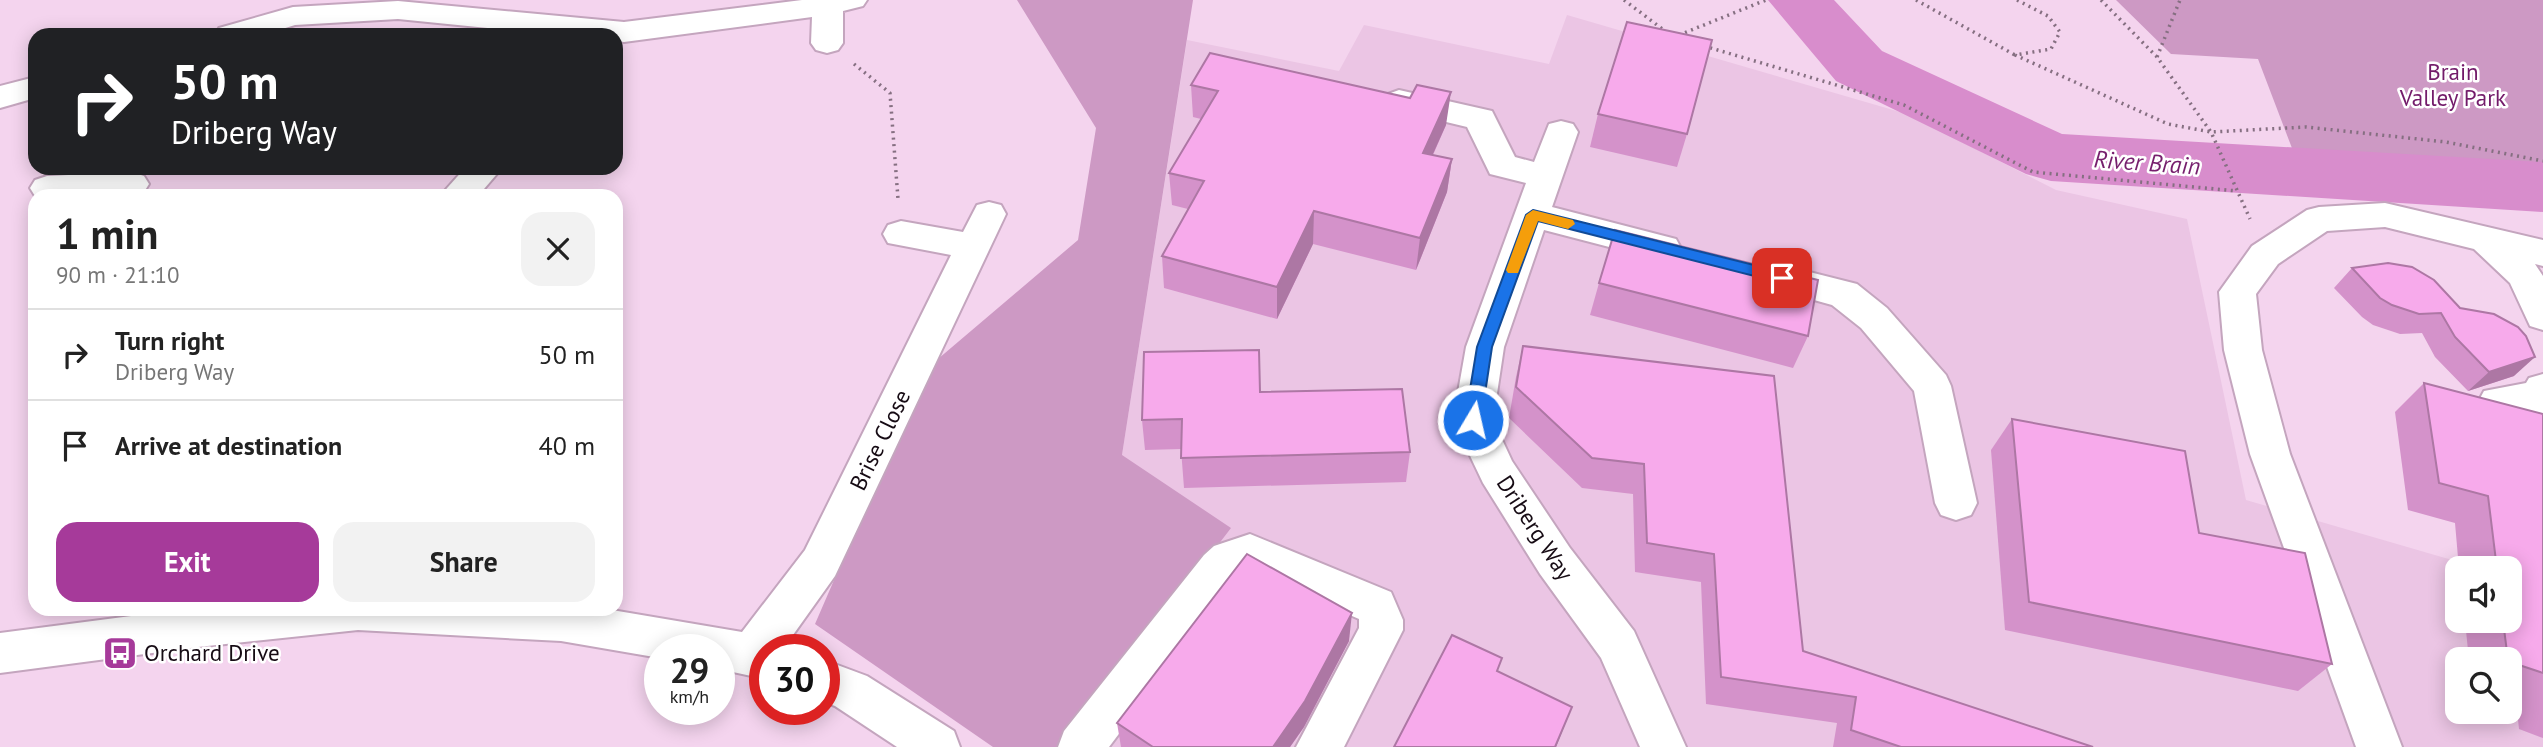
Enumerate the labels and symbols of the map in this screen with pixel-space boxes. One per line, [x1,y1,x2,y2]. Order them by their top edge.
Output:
park label: Brain Valley Park [2399,57,2506,112]
water label: River Brain [2093,143,2201,182]
pin [1752,248,1812,308]
position arrow [1436,383,1510,457]
street label: Brise Close [843,385,916,495]
street label: Driberg Way [1491,470,1580,586]
bus stop icon: Orchard Drive [101,634,139,672]
speed limit sign: 30 [749,634,840,725]
place label: Orchard Drive [144,638,280,667]

